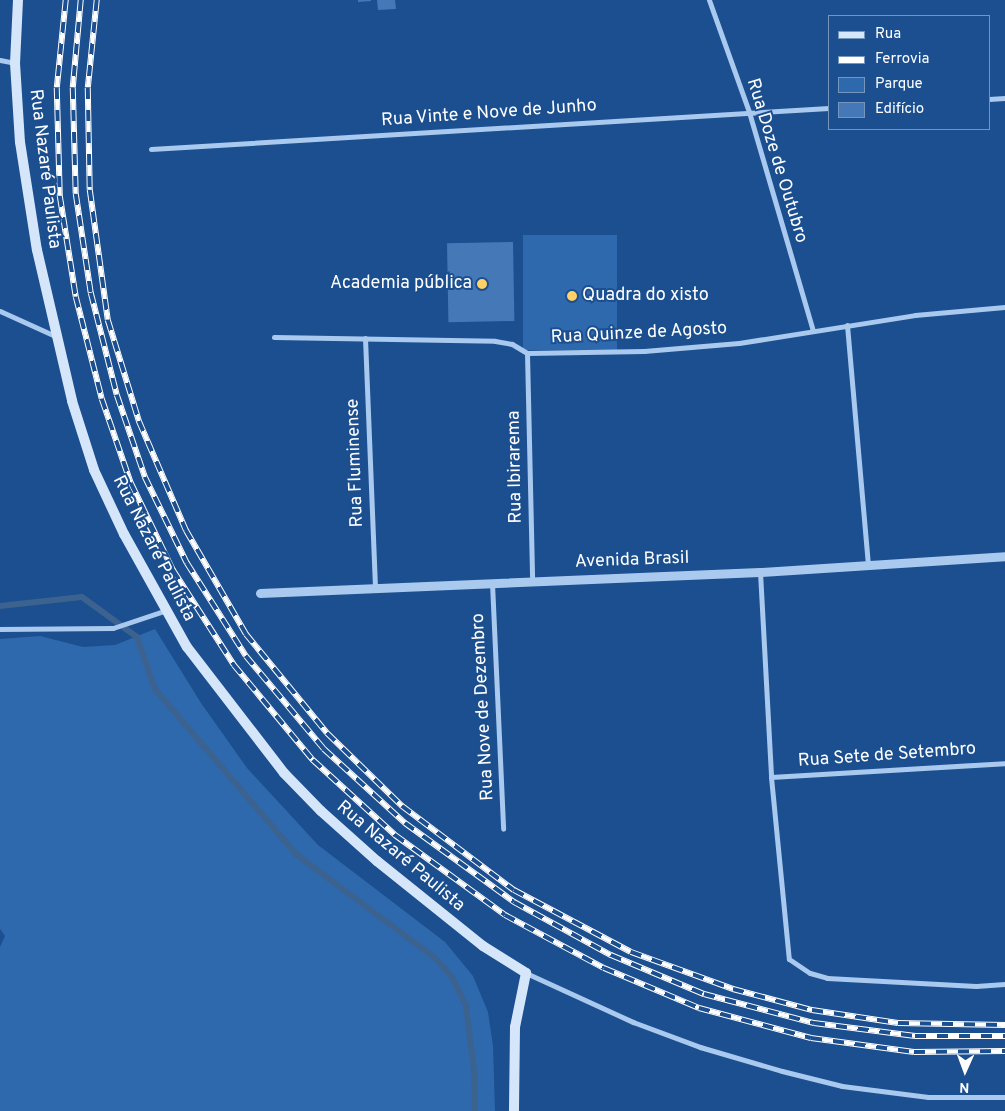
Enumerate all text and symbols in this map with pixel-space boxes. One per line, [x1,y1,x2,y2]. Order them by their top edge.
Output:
legend [828,15,990,130]
text: Rua [875,25,901,44]
text: Ferrovia [875,50,929,69]
text: Parque [875,75,923,94]
street label: Rua Doze de Outubro [741,76,811,246]
street label: Rua Nazaré Paulista [23,88,65,250]
street label: Rua Vinte e Nove de Junho [380,96,598,132]
text: Edifício [875,100,924,119]
place label: Academia pública [330,273,472,295]
marker: Academia pública [476,278,488,290]
place label: Quadra do xisto [582,285,709,307]
marker: Quadra do xisto [566,290,578,302]
street label: Rua Quinze de Agosto [550,319,728,349]
street label: Rua Fluminense [343,398,369,528]
street label: Rua Ibirarema [504,410,528,524]
street label: Rua Nazaré Paulista [107,472,199,626]
street label: Avenida Brasil [574,548,690,574]
street label: Rua Nove de Dezembro [468,613,500,801]
street label: Rua Sete de Setembro [797,739,977,773]
street label: Rua Nazaré Paulista [331,797,469,917]
north arrow [940,1046,990,1096]
text: N [959,1078,970,1095]

